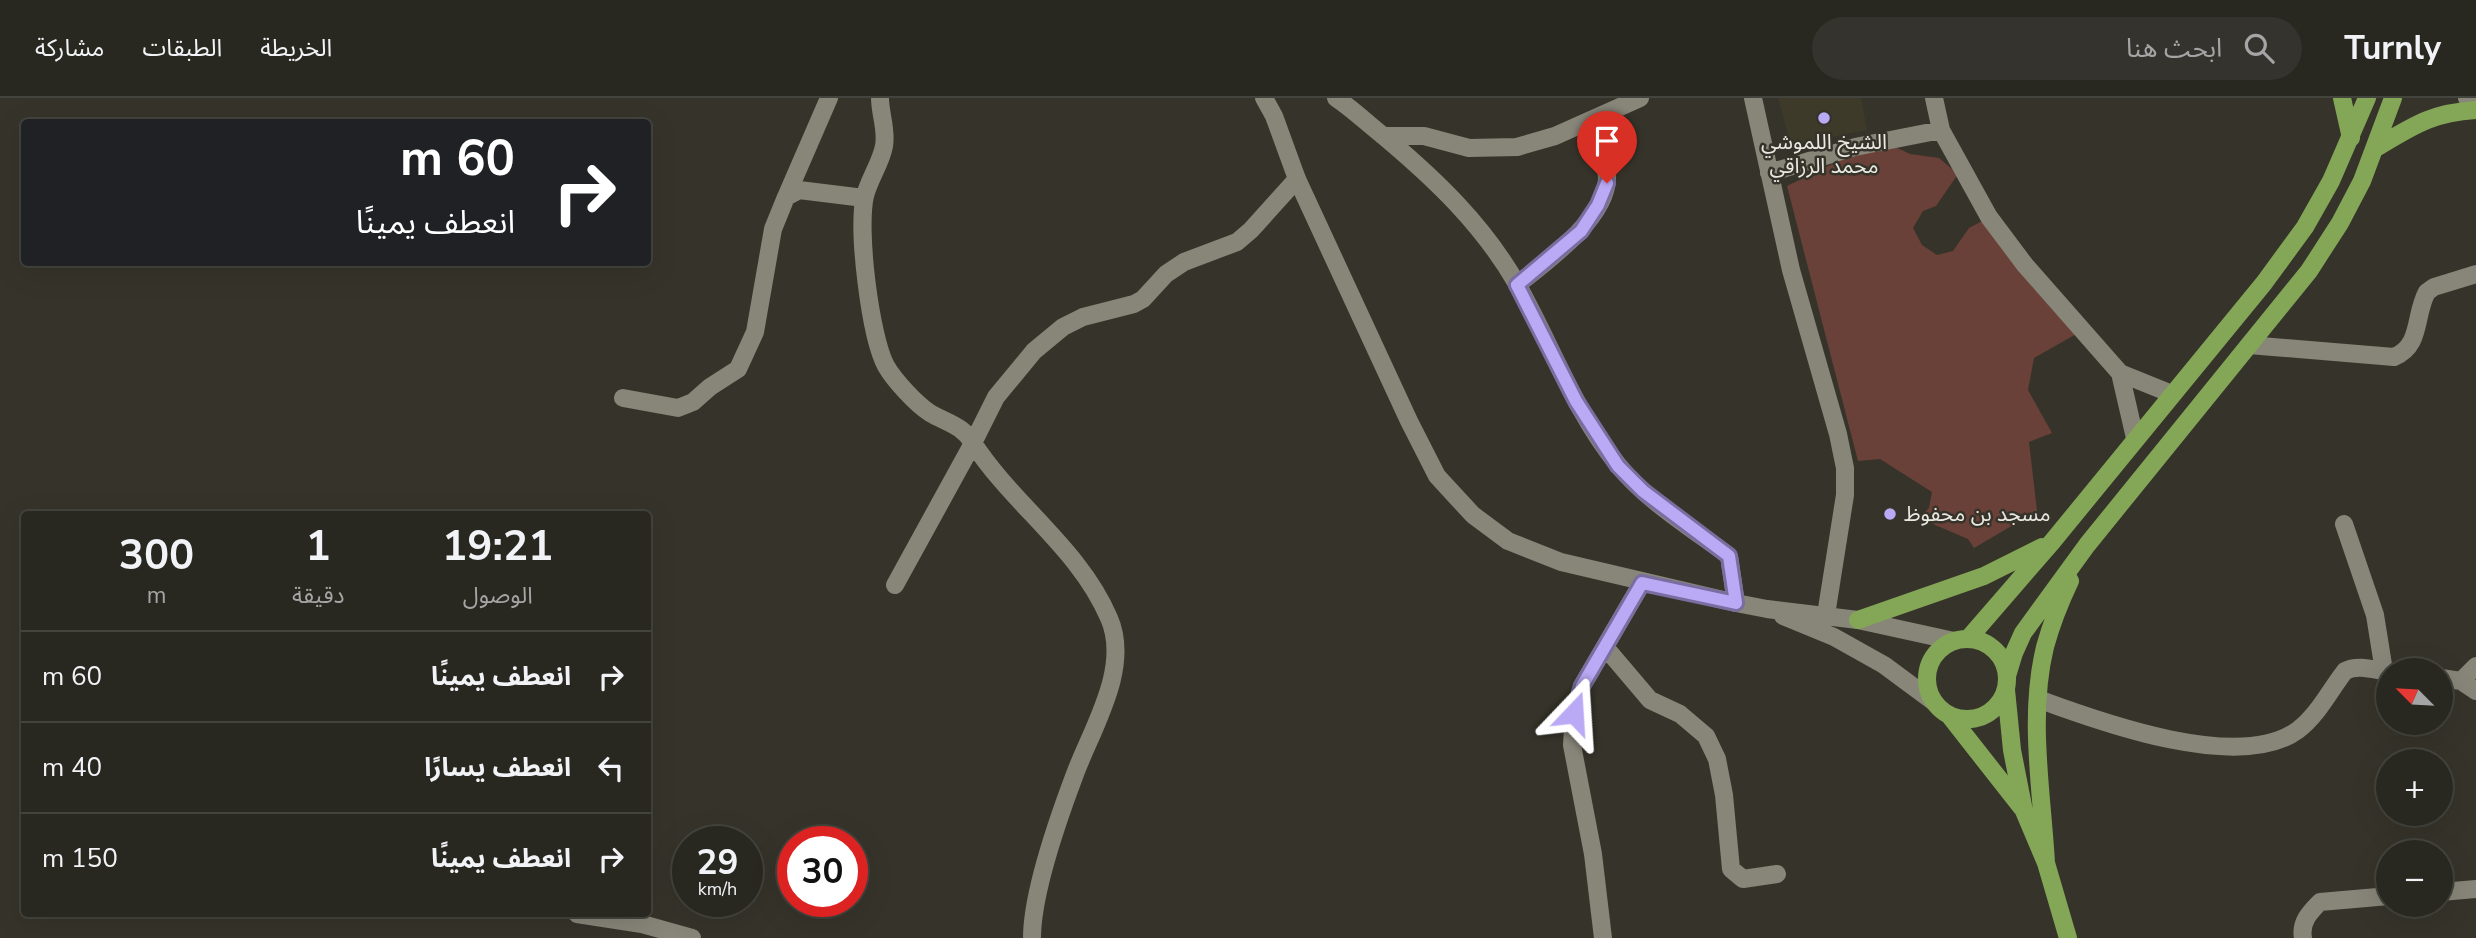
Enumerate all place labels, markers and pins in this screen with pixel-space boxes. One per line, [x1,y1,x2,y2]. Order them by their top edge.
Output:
marker: الشيخ اللموشي محمد الرزاقي [1816,110,1832,126]
pin [1577,111,1637,183]
place label: الشيخ اللموشي محمد الرزاقي [1761,128,1887,182]
place label: مسجد بن محفوظ [1904,500,2050,528]
marker: مسجد بن محفوظ [1882,506,1898,522]

